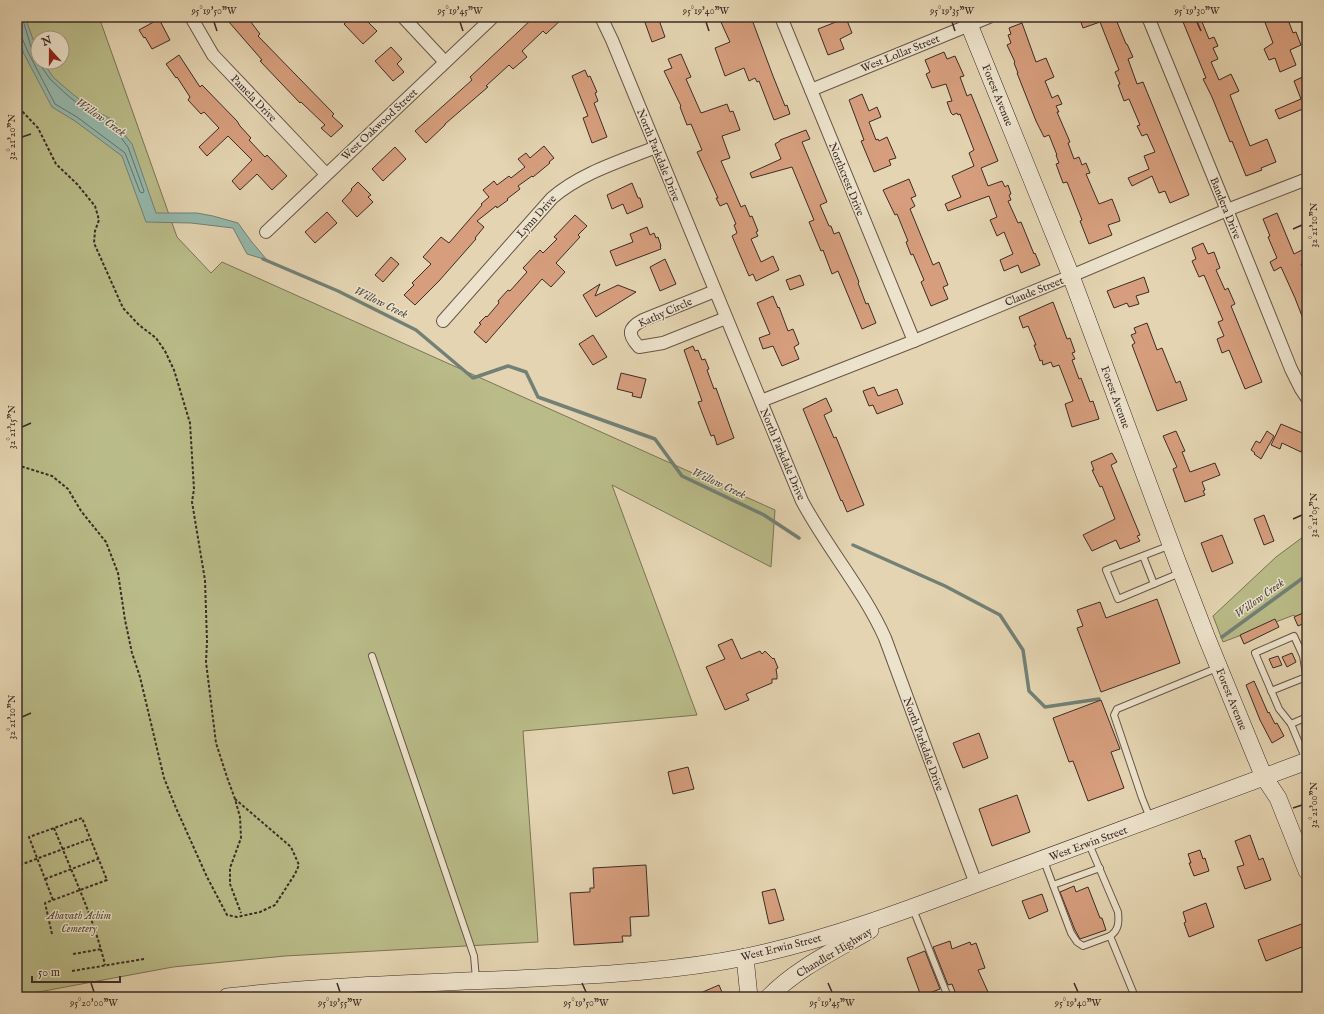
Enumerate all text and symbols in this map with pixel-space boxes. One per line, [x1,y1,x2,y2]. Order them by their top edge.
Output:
text: 95°19'50"W [190,5,237,18]
text: 95°19'45"W [437,5,483,18]
text: 95°19'40"W [682,5,730,18]
text: 95°19'35"W [929,5,974,18]
text: 95°19'30"W [1173,5,1220,18]
north arrow [30,30,70,70]
street label: West Lollar Street [859,32,942,76]
text: N [39,33,54,50]
street label: Forest Avenue [978,62,1016,128]
street label: Pamela Drive [227,72,279,125]
street label: West Oakwood Street [339,86,421,164]
water label: Willow Creek [73,95,129,140]
street label: North Parkdale Drive [633,107,683,204]
text: 32°21'20"N [6,114,19,160]
street label: Northcrest Drive [825,140,867,218]
street label: Bandera Drive [1206,175,1244,241]
street label: Lynn Drive [514,192,560,241]
text: 32°21'10"N [1308,202,1321,247]
street label: Claude Street [1003,274,1066,310]
water label: Willow Creek [351,283,410,322]
street label: Kathy Circle [636,295,695,331]
street label: Forest Avenue [1097,364,1133,431]
text: 32°21'15"N [6,405,19,449]
street label: North Parkdale Drive [756,406,808,503]
water label: Willow Creek [689,464,748,503]
text: 32°21'05"N [1308,492,1321,537]
water label: Willow Creek [1231,575,1287,622]
street label: Forest Avenue [1212,666,1250,732]
text: 32°21'10"N [6,694,19,739]
street label: North Parkdale Drive [900,696,947,793]
text: 32°21'00"N [1308,782,1321,828]
street label: West Erwin Street [1047,823,1130,865]
park label: Ahavath Achim Cemetery [46,909,111,936]
street label: Chandler Highway [794,924,875,981]
street label: West Erwin Street [740,931,823,965]
scale bar [32,958,120,984]
text: 50 m [38,965,60,980]
text: 95°20'00"W [69,997,118,1010]
text: 95°19'55"W [317,997,362,1010]
text: 95°19'50"W [562,997,609,1010]
text: 95°19'45"W [809,997,855,1010]
text: 95°19'40"W [1054,997,1102,1010]

